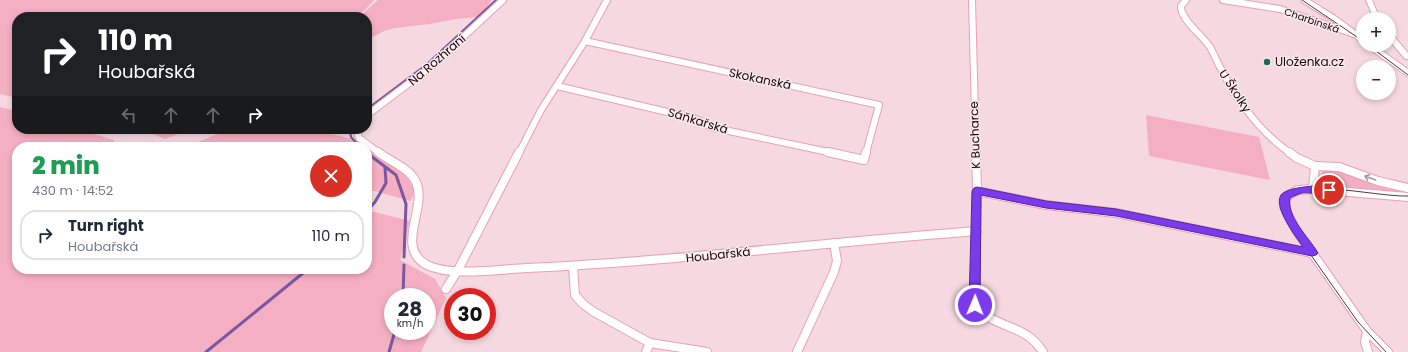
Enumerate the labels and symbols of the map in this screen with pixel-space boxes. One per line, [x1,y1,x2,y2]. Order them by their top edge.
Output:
street label: Charbinská [1282,4,1341,37]
street label: Na Rozhraní [404,30,469,89]
place label: Uloženka.cz [1275,53,1344,70]
marker: Uloženka.cz [1262,57,1272,67]
street label: Skokanská [727,64,793,93]
street label: U Školky [1215,66,1256,116]
street label: K Bucharce [965,101,984,169]
street label: Sáňkařská [666,103,730,138]
pin [1312,173,1346,207]
one-way arrow [1365,173,1377,181]
street label: Houbařská [685,243,751,266]
position arrow [954,284,996,326]
speed limit sign: 30 [444,288,496,340]

